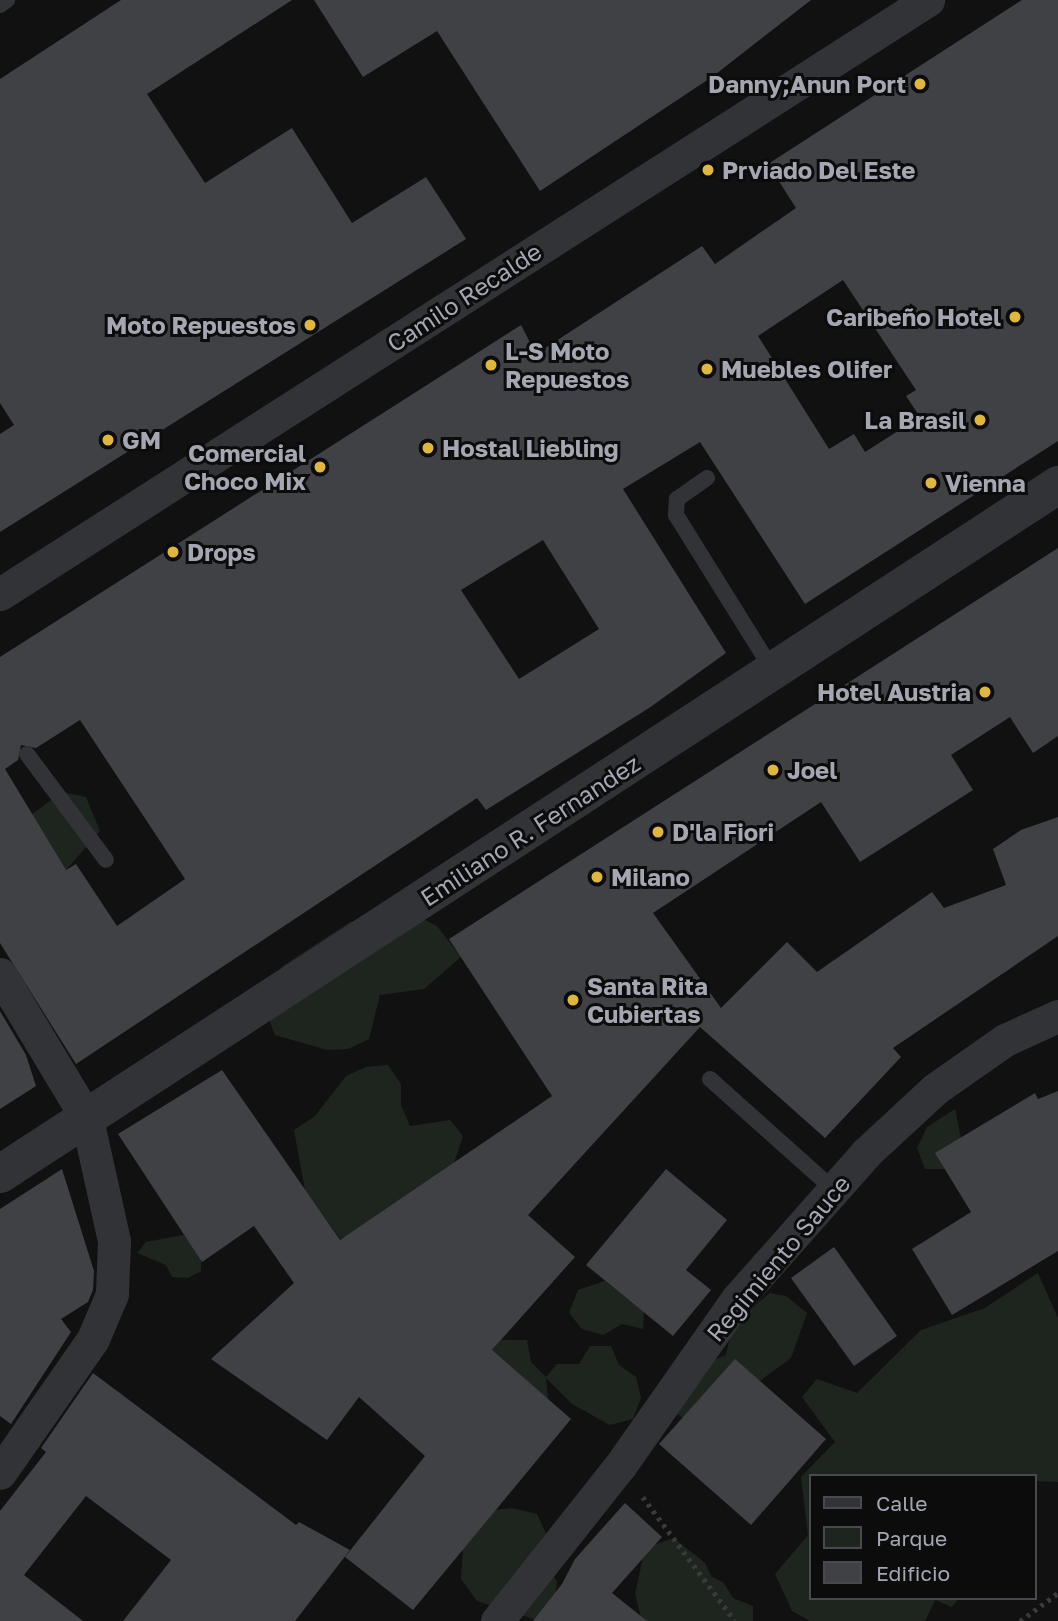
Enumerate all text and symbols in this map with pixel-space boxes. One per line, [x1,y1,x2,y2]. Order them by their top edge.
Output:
place label: Danny;Anun Port [708,70,906,98]
marker: Danny;Anun Port [912,76,928,92]
place label: Prviado Del Este [722,156,916,184]
marker: Prviado Del Este [700,162,716,178]
street label: Camilo Recalde [381,236,547,358]
place label: Caribeño Hotel [826,303,1001,331]
marker: Caribeño Hotel [1007,309,1023,325]
place label: Moto Repuestos [106,311,296,339]
marker: Moto Repuestos [302,317,318,333]
place label: L-S Moto Repuestos [505,337,629,393]
place label: Muebles Olifer [721,355,892,383]
marker: L-S Moto Repuestos [483,357,499,373]
marker: Muebles Olifer [699,361,715,377]
place label: La Brasil [864,406,966,434]
marker: La Brasil [972,412,988,428]
place label: GM [122,426,161,454]
marker: GM [100,432,116,448]
place label: Hostal Liebling [442,434,619,462]
place label: Comercial Choco Mix [184,439,306,495]
marker: Hostal Liebling [420,440,436,456]
marker: Comercial Choco Mix [312,459,328,475]
place label: Vienna [945,469,1026,497]
marker: Vienna [923,475,939,491]
place label: Drops [187,538,256,566]
marker: Drops [165,544,181,560]
place label: Hotel Austria [817,678,971,706]
marker: Hotel Austria [977,684,993,700]
street label: Emiliano R. Fernandez [415,748,645,912]
place label: Joel [787,756,837,784]
marker: Joel [765,762,781,778]
place label: D'la Fiori [672,818,774,846]
marker: D'la Fiori [650,824,666,840]
place label: Milano [611,863,690,891]
marker: Milano [589,869,605,885]
place label: Santa Rita Cubiertas [587,972,708,1028]
marker: Santa Rita Cubiertas [565,992,581,1008]
street label: Regimiento Sauce [700,1169,856,1347]
legend [810,1474,1037,1600]
text: Calle [876,1490,928,1516]
text: Parque [876,1525,947,1551]
text: Edificio [876,1560,950,1586]

